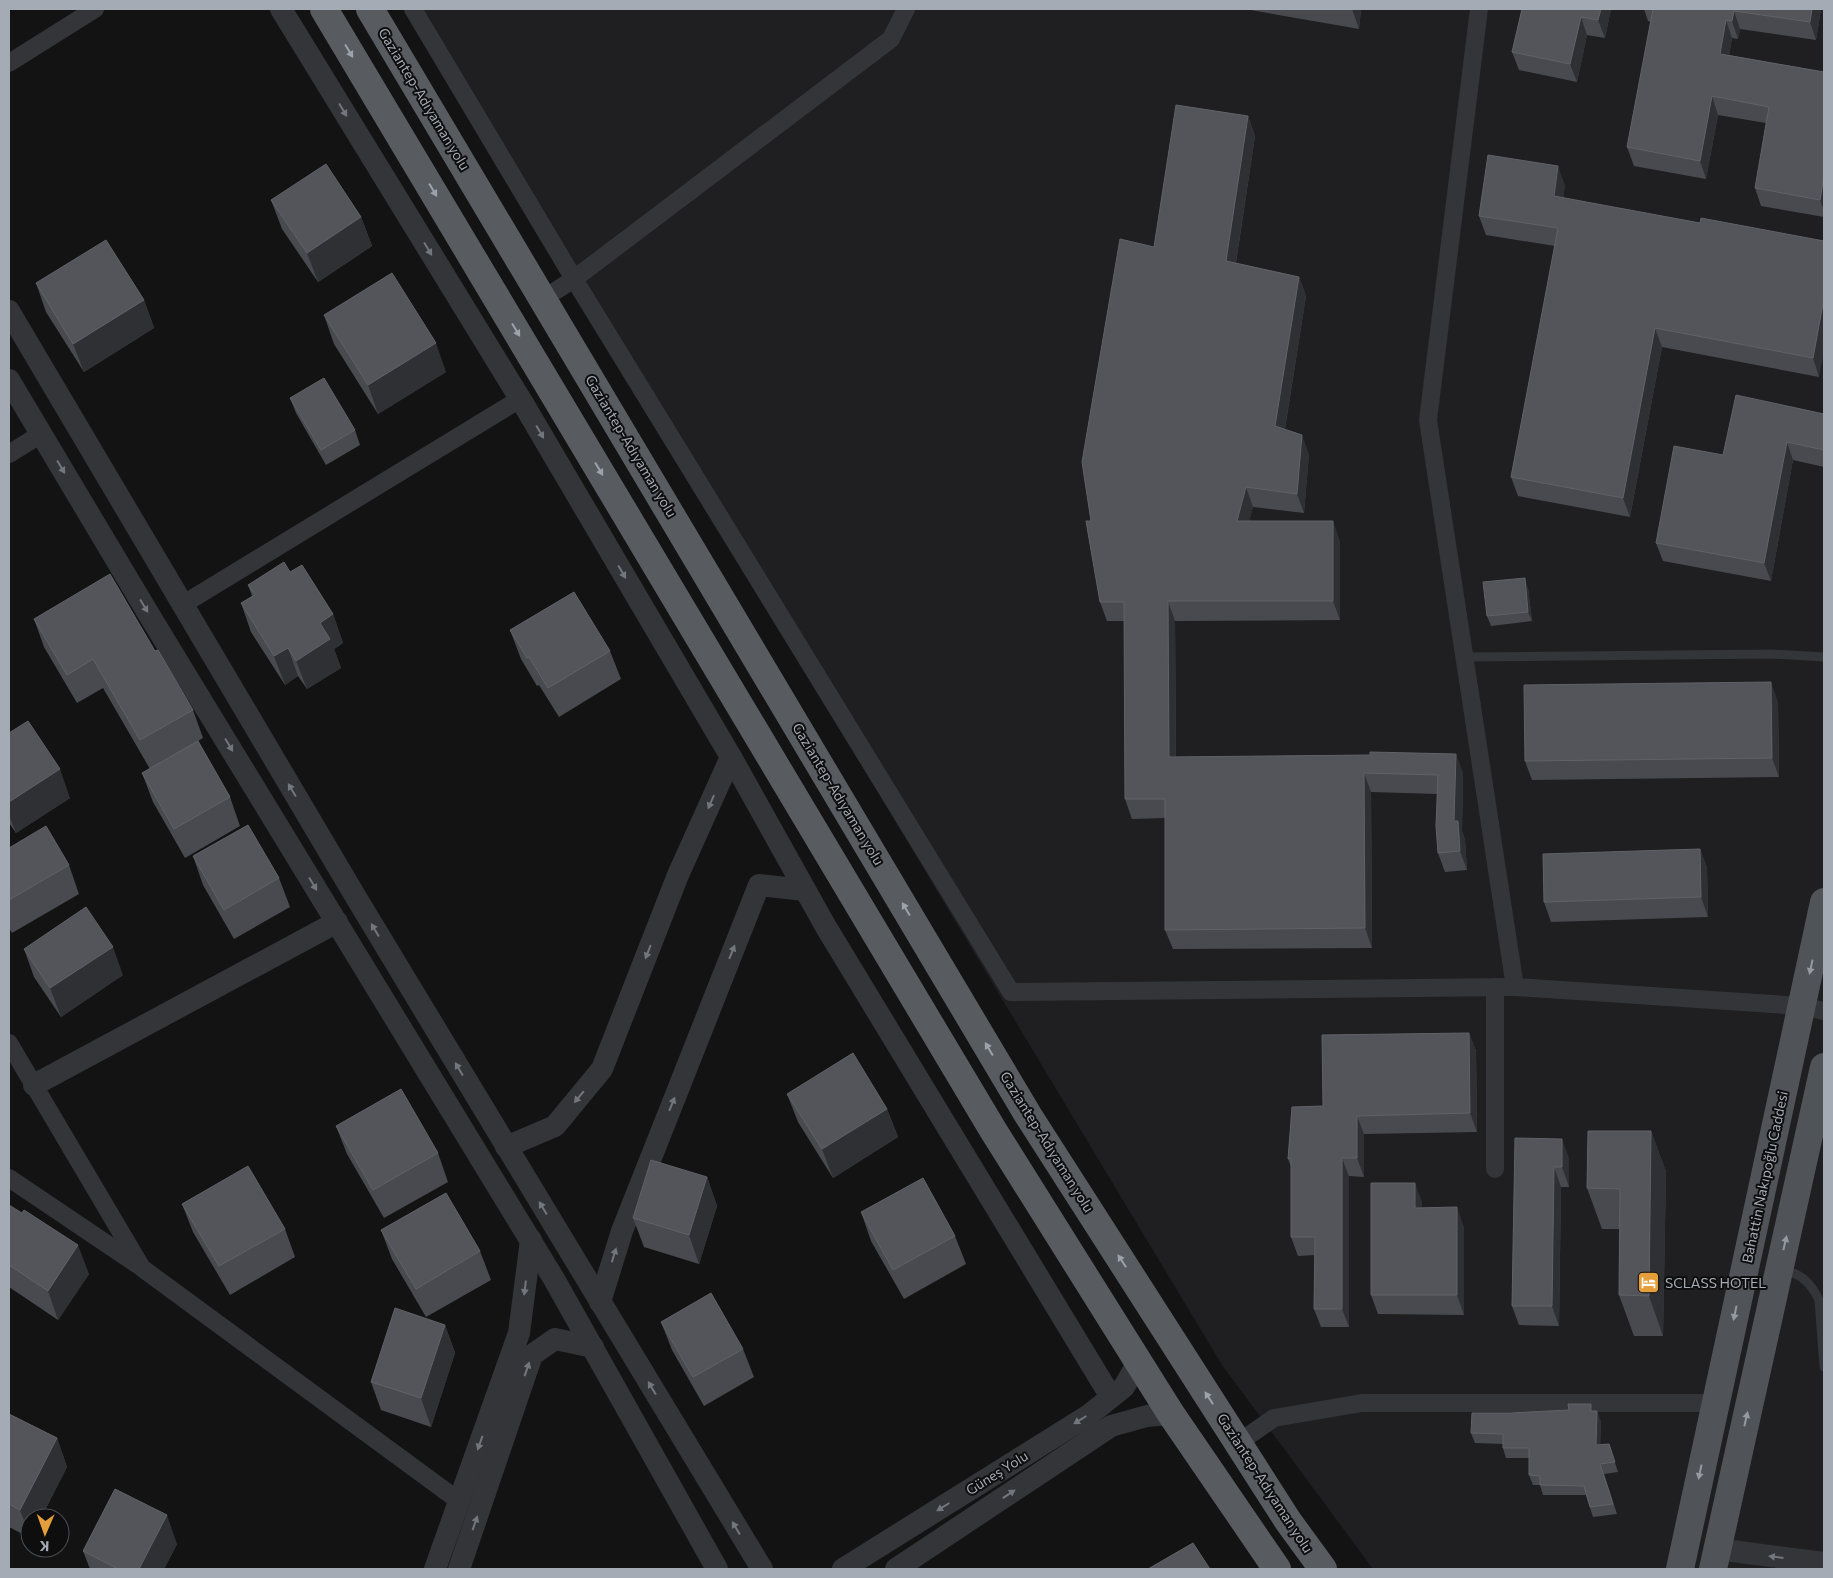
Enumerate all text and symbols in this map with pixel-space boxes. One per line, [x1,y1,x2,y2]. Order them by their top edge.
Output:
street label: Gaziantep-Adıyaman yolu [375,25,474,173]
one-way arrow [345,44,354,57]
one-way arrow [339,104,348,117]
one-way arrow [428,184,437,197]
one-way arrow [423,242,433,255]
one-way arrow [511,323,520,336]
street label: Gaziantep-Adıyaman yolu [582,372,681,520]
one-way arrow [535,426,544,439]
one-way arrow [56,460,65,473]
one-way arrow [595,462,603,477]
one-way arrow [618,566,627,579]
one-way arrow [140,600,149,613]
street label: Gaziantep-Adıyaman yolu [789,720,888,868]
one-way arrow [224,738,233,752]
one-way arrow [288,784,297,797]
one-way arrow [706,795,714,809]
one-way arrow [309,877,318,890]
one-way arrow [902,902,911,916]
one-way arrow [371,923,380,936]
one-way arrow [644,945,652,960]
one-way arrow [729,945,736,960]
one-way arrow [1806,959,1814,975]
one-way arrow [985,1042,994,1055]
one-way arrow [455,1063,464,1076]
street label: Gaziantep-Adıyaman yolu [997,1068,1098,1215]
street label: Bahattin Nakıpoğlu Caddesi [1738,1089,1791,1264]
one-way arrow [573,1090,584,1103]
one-way arrow [669,1096,677,1111]
one-way arrow [539,1202,548,1215]
one-way arrow [1781,1236,1789,1251]
one-way arrow [611,1248,619,1263]
one-way arrow [1117,1254,1126,1267]
hotel icon: SCLASS HOTEL [1637,1271,1661,1295]
place label: SCLASS HOTEL [1665,1274,1766,1291]
one-way arrow [521,1280,529,1296]
one-way arrow [1731,1306,1739,1321]
one-way arrow [523,1361,531,1376]
one-way arrow [648,1382,657,1395]
one-way arrow [1205,1391,1214,1404]
street label: Gaziantep-Adıyaman yolu [1214,1410,1317,1556]
one-way arrow [1742,1412,1750,1427]
one-way arrow [1074,1416,1087,1425]
one-way arrow [476,1436,483,1451]
street label: Güneş Yolu [963,1447,1031,1498]
one-way arrow [1696,1465,1704,1481]
one-way arrow [1003,1489,1016,1499]
one-way arrow [936,1502,949,1511]
north arrow [20,1508,70,1558]
one-way arrow [471,1515,479,1530]
one-way arrow [732,1521,741,1534]
text: K [39,1538,50,1555]
one-way arrow [1768,1553,1784,1561]

